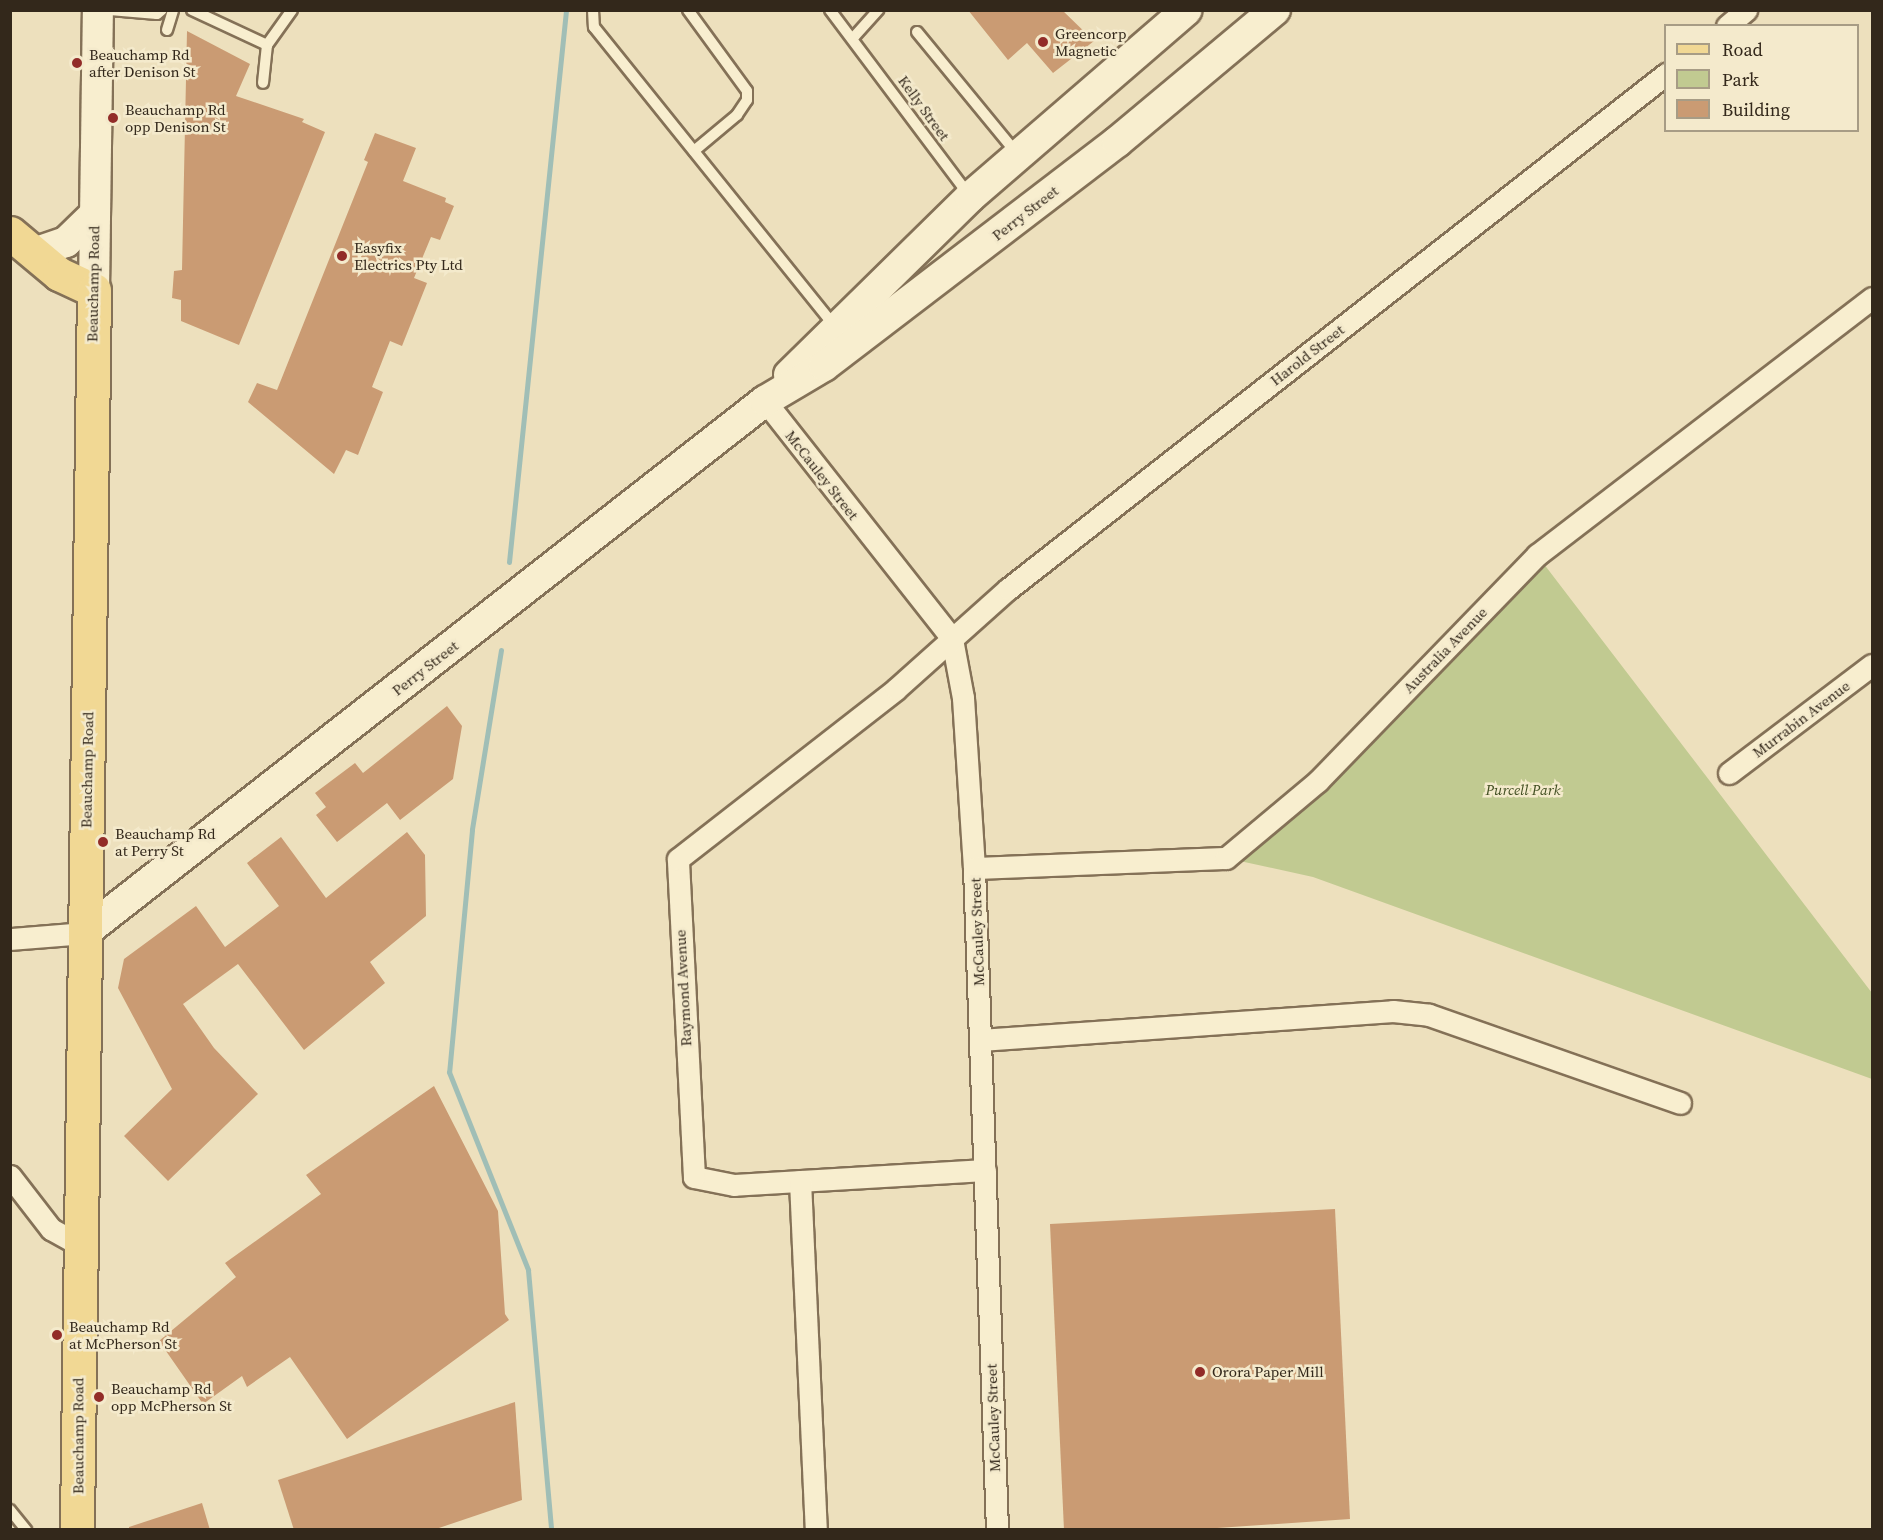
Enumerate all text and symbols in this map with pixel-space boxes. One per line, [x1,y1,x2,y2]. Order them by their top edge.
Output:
place label: Greencorp Magnetic [1055,24,1126,59]
legend [1664,24,1859,132]
marker: Greencorp Magnetic [1036,35,1050,49]
text: Road [1722,37,1763,62]
place label: Beauchamp Rd after Denison St [89,45,195,80]
marker: Beauchamp Rd after Denison St [70,56,84,70]
text: Park [1722,67,1759,92]
street label: Kelly Street [894,72,954,144]
text: Building [1722,97,1790,122]
place label: Beauchamp Rd opp Denison St [125,100,226,135]
marker: Beauchamp Rd opp Denison St [106,111,120,125]
street label: Perry Street [988,182,1062,244]
street label: Beauchamp Road [83,226,103,342]
place label: Easyfix Electrics Pty Ltd [354,238,463,273]
marker: Easyfix Electrics Pty Ltd [335,249,349,263]
street label: Harold Street [1267,321,1347,389]
street label: McCauley Street [782,427,862,523]
street label: Australia Avenue [1399,603,1491,697]
street label: Perry Street [388,637,462,699]
street label: Murrabin Avenue [1749,677,1853,761]
street label: Beauchamp Road [77,712,97,828]
park label: Purcell Park [1485,781,1561,799]
place label: Beauchamp Rd at Perry St [115,824,216,859]
marker: Beauchamp Rd at Perry St [96,835,110,849]
street label: McCauley Street [966,878,988,986]
street label: Raymond Avenue [671,929,695,1047]
place label: Beauchamp Rd at McPherson St [69,1317,177,1352]
marker: Beauchamp Rd at McPherson St [50,1328,64,1342]
place label: Orora Paper Mill [1212,1363,1324,1381]
street label: McCauley Street [982,1364,1004,1472]
marker: Orora Paper Mill [1193,1365,1207,1379]
street label: Beauchamp Road [69,1378,87,1494]
place label: Beauchamp Rd opp McPherson St [111,1379,232,1414]
marker: Beauchamp Rd opp McPherson St [92,1390,106,1404]

